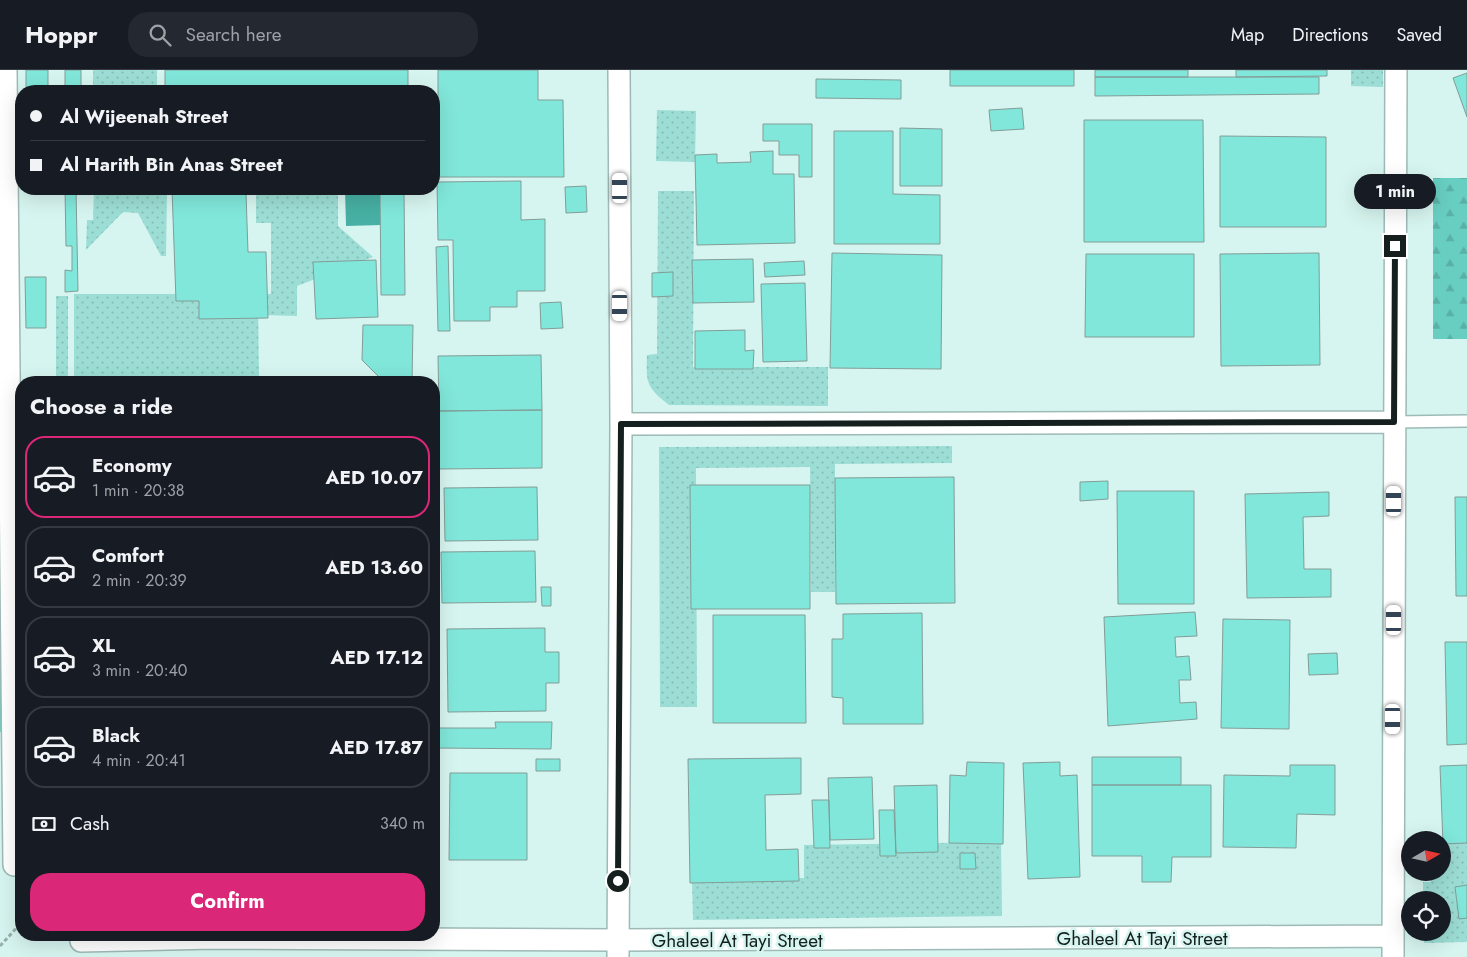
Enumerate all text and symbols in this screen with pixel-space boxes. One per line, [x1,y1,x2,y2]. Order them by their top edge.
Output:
search box [128,12,478,57]
text: Hoppr [25,17,98,52]
icon: search [146,21,174,49]
text: Search here [186,21,282,48]
text: Map [1231,22,1264,48]
text: Directions [1292,22,1368,48]
text: Saved [1396,22,1442,48]
text: Al Wijeenah Street [60,103,228,130]
text: Al Harith Bin Anas Street [60,151,283,178]
car [612,173,627,203]
callout: 1 min [1354,174,1436,208]
text: 1 min [1375,180,1415,203]
route end [1384,235,1406,257]
car [612,291,627,321]
text: Choose a ride [30,390,173,422]
text: Economy [92,452,172,479]
icon: car [32,455,77,500]
text: AED 10.07 [326,464,423,491]
text: 1 min · 20:38 [92,479,184,502]
car [1386,486,1401,516]
text: Comfort [92,542,164,569]
icon: car [32,545,77,590]
text: AED 13.60 [325,554,423,581]
text: 2 min · 20:39 [92,569,187,592]
car [1386,605,1401,635]
text: XL [92,632,115,659]
icon: car [32,635,77,680]
text: AED 17.12 [330,644,423,671]
text: 3 min · 20:40 [92,659,187,682]
car [1385,704,1400,734]
text: Black [92,722,140,749]
icon: car [32,725,77,770]
text: AED 17.87 [330,734,423,761]
text: 4 min · 20:41 [92,749,186,772]
icon: cash [30,810,58,838]
text: Cash [70,810,110,837]
text: 340 m [380,812,425,835]
north arrow [1401,831,1451,881]
map controls [1401,831,1451,941]
route start [607,870,629,892]
button: Confirm [30,873,425,931]
button: locate [1401,891,1451,941]
street label: Ghaleel At Tayi Street [1057,925,1228,952]
street label: Ghaleel At Tayi Street [652,927,823,954]

